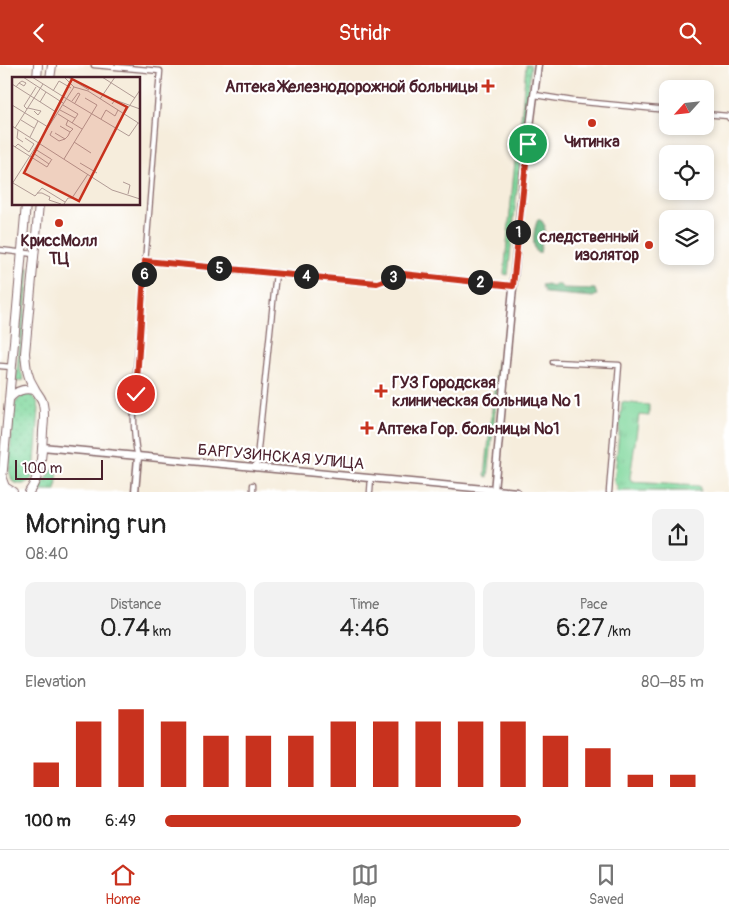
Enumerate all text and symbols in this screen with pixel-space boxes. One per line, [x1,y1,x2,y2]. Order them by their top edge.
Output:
icon: back [25,19,53,47]
text: Stridr [338,19,391,47]
icon: search [676,19,704,47]
inset map [12,77,140,205]
place label: Аптека Железнодорожной больницы [225,77,478,97]
marker: Аптека Железнодорожной больницы [482,80,494,92]
north arrow [659,80,714,135]
map controls [659,80,714,265]
marker: Читинка [586,117,598,129]
pin [507,123,549,165]
icon: arrive [514,130,542,158]
place label: Читинка [564,132,620,152]
button: locate [659,145,714,200]
button: layers [659,210,714,265]
marker: КриссМолл ТЦ [53,217,65,229]
pin: 1 [506,219,530,245]
text: 1 [516,224,521,241]
place label: следственный изолятор [538,227,639,265]
place label: КриссМолл ТЦ [20,231,98,269]
marker: следственный изолятор [643,239,655,251]
pin: 5 [206,255,232,281]
text: 5 [216,260,223,277]
pin: 6 [132,261,156,287]
pin: 4 [294,263,318,289]
pin: 3 [380,265,406,289]
text: 6 [140,266,149,283]
text: 4 [302,268,311,285]
text: 3 [390,269,397,286]
pin: 2 [468,269,492,295]
text: 2 [477,274,484,291]
pin [115,373,157,415]
place label: ГУЗ Городская клиническая больница № 1 [392,373,580,411]
icon: check [122,380,150,408]
marker: ГУЗ Городская клиническая больница № 1 [374,384,388,398]
place label: Аптека Гор. больницы №1 [377,419,560,439]
marker: Аптека Гор. больницы №1 [361,422,373,434]
street label: БАРГУЗИНСКАЯ УЛИЦА [197,440,365,474]
scale bar [15,457,102,480]
text: 100 m [22,460,62,477]
text: Morning run [25,507,167,542]
button: share [652,509,704,561]
text: 08:40 [25,544,68,564]
text: Distance [110,596,161,613]
text: Time [350,596,379,613]
text: Pace [580,596,607,613]
text: 0.74 [100,613,150,644]
text: 4:46 [339,613,390,644]
text: 6:27 [556,613,605,644]
text: km [150,623,171,640]
text: /km [605,623,631,640]
text: Elevation [25,672,86,692]
text: 80–85 m [641,672,704,692]
text: 100 m [25,811,71,831]
text: 6:49 [105,811,136,831]
tab: Home [105,861,140,908]
tab: Map [351,861,379,908]
tab: Saved [589,861,624,908]

